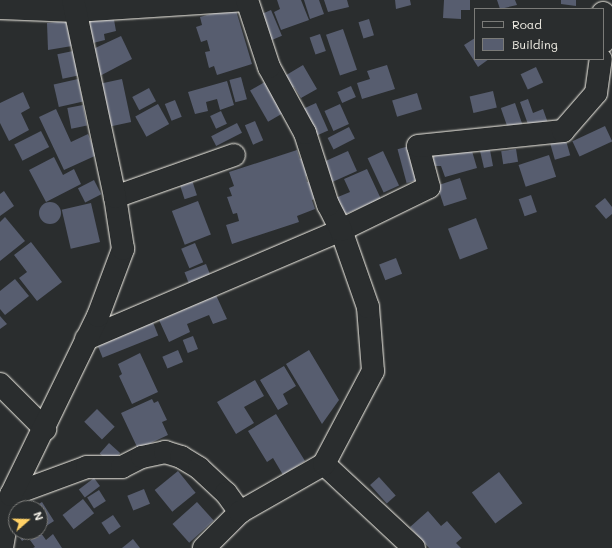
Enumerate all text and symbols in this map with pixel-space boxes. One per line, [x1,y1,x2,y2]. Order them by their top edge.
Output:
legend [474,8,604,60]
text: Road [512,16,542,32]
text: Building [512,36,558,52]
north arrow [8,500,48,540]
text: N [30,510,47,523]

